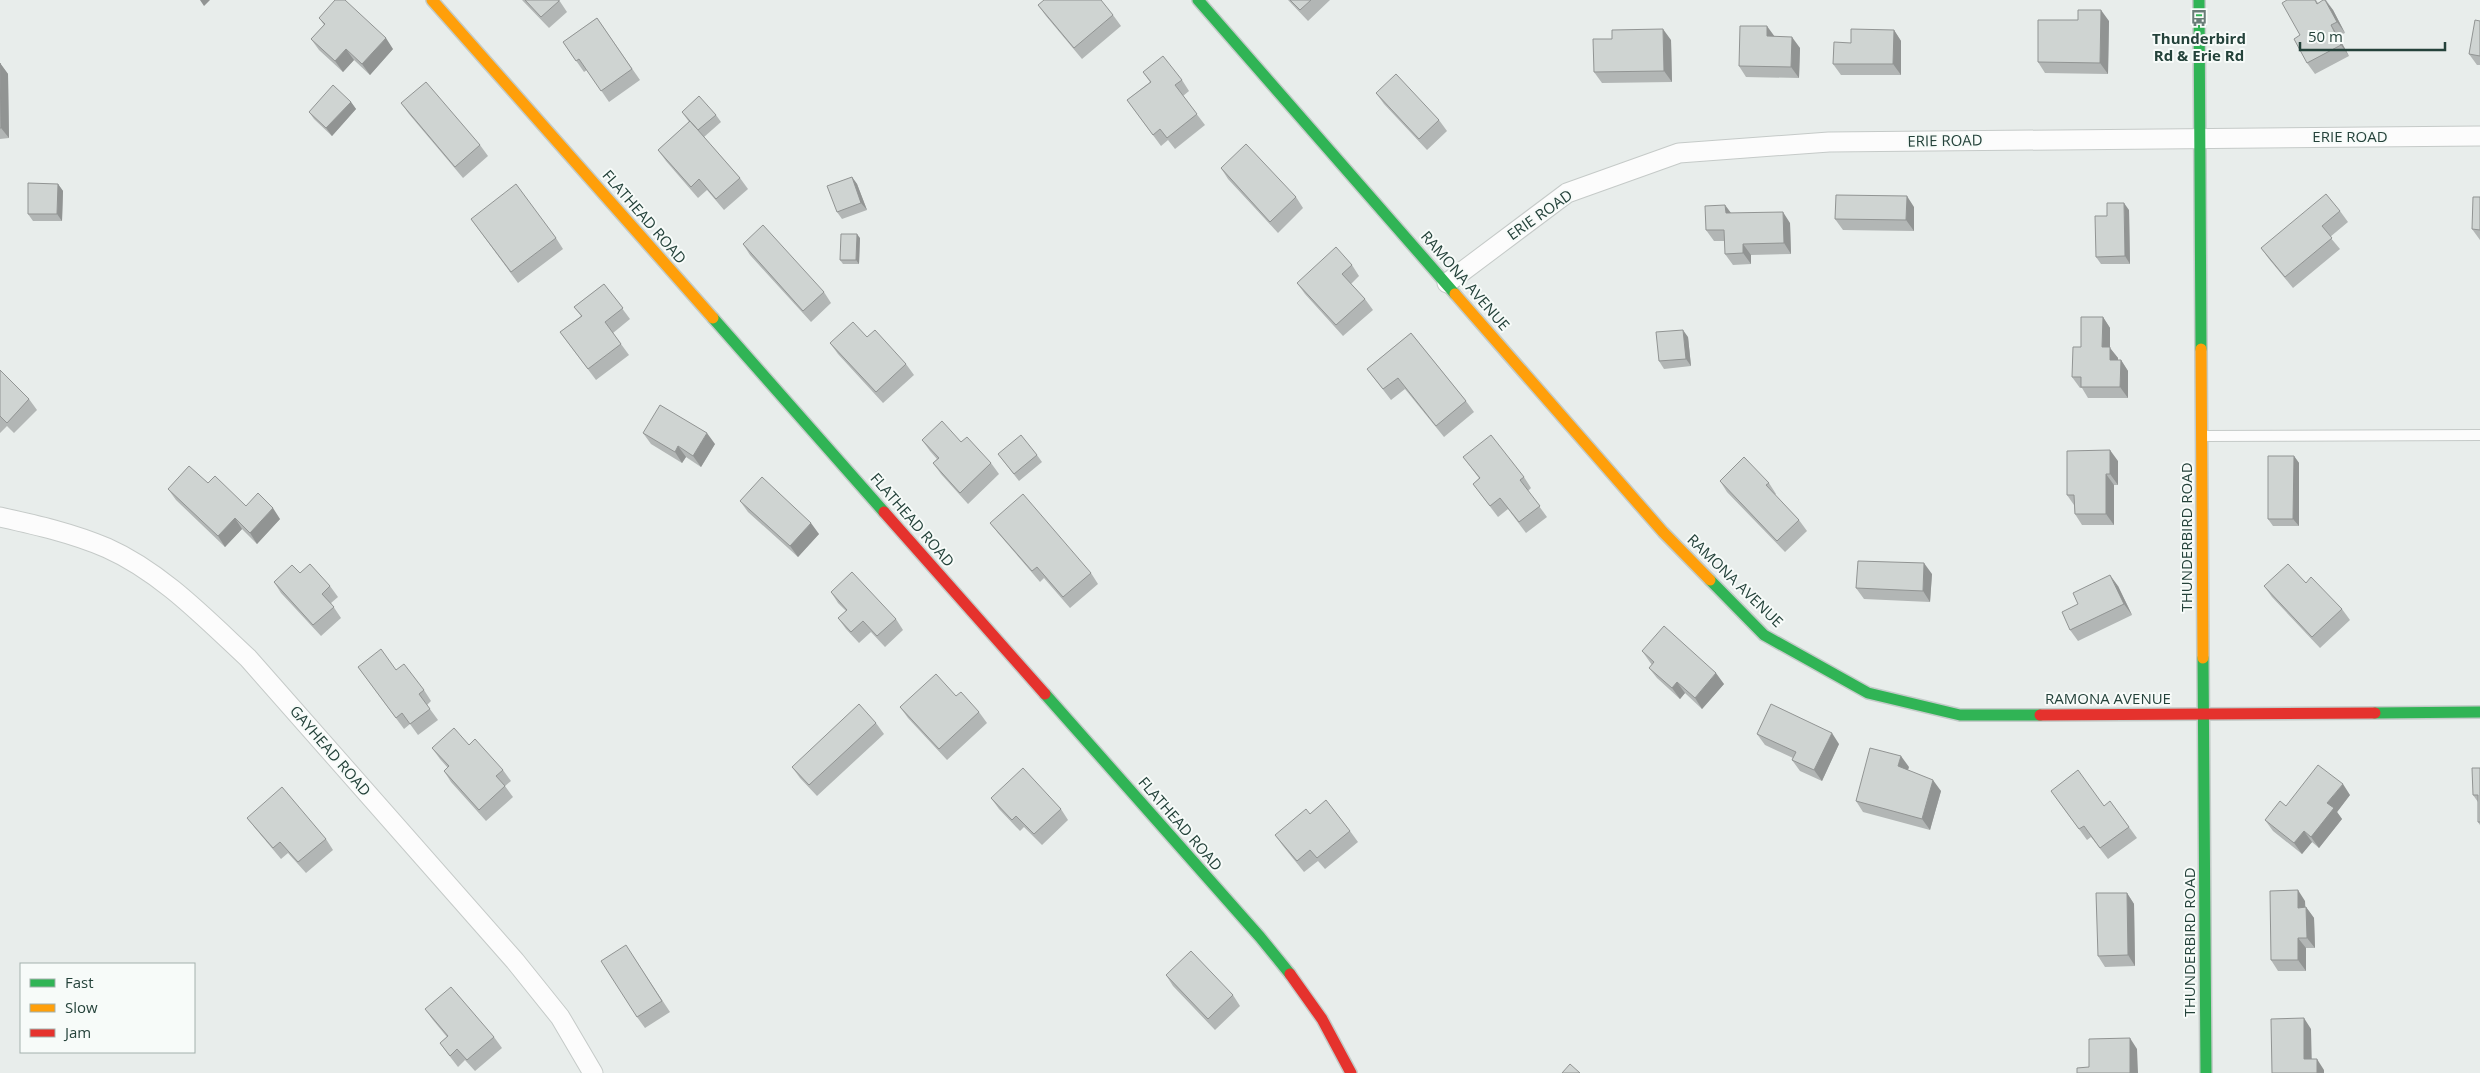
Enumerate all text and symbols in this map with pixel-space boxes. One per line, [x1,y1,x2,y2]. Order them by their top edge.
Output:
bus stop icon: Thunderbird Rd & Erie Rd [2189,8,2209,28]
scale bar [2300,20,2445,52]
text: 50 m [2308,26,2343,46]
place label: Thunderbird Rd & Erie Rd [2152,28,2246,65]
street label: ERIE ROAD [2312,126,2388,146]
street label: ERIE ROAD [1907,129,1983,151]
street label: FLATHEAD ROAD [598,165,691,268]
street label: ERIE ROAD [1503,184,1576,244]
street label: RAMONA AVENUE [1417,226,1515,334]
street label: THUNDERBIRD ROAD [2176,462,2196,612]
street label: FLATHEAD ROAD [866,468,959,571]
street label: RAMONA AVENUE [1683,529,1788,631]
street label: RAMONA AVENUE [2045,688,2171,708]
street label: GAYHEAD ROAD [286,701,376,800]
street label: FLATHEAD ROAD [1134,772,1227,875]
street label: THUNDERBIRD ROAD [2179,867,2199,1017]
legend [20,963,195,1053]
text: Fast [65,972,94,992]
text: Slow [65,997,98,1017]
text: Jam [63,1022,91,1042]

